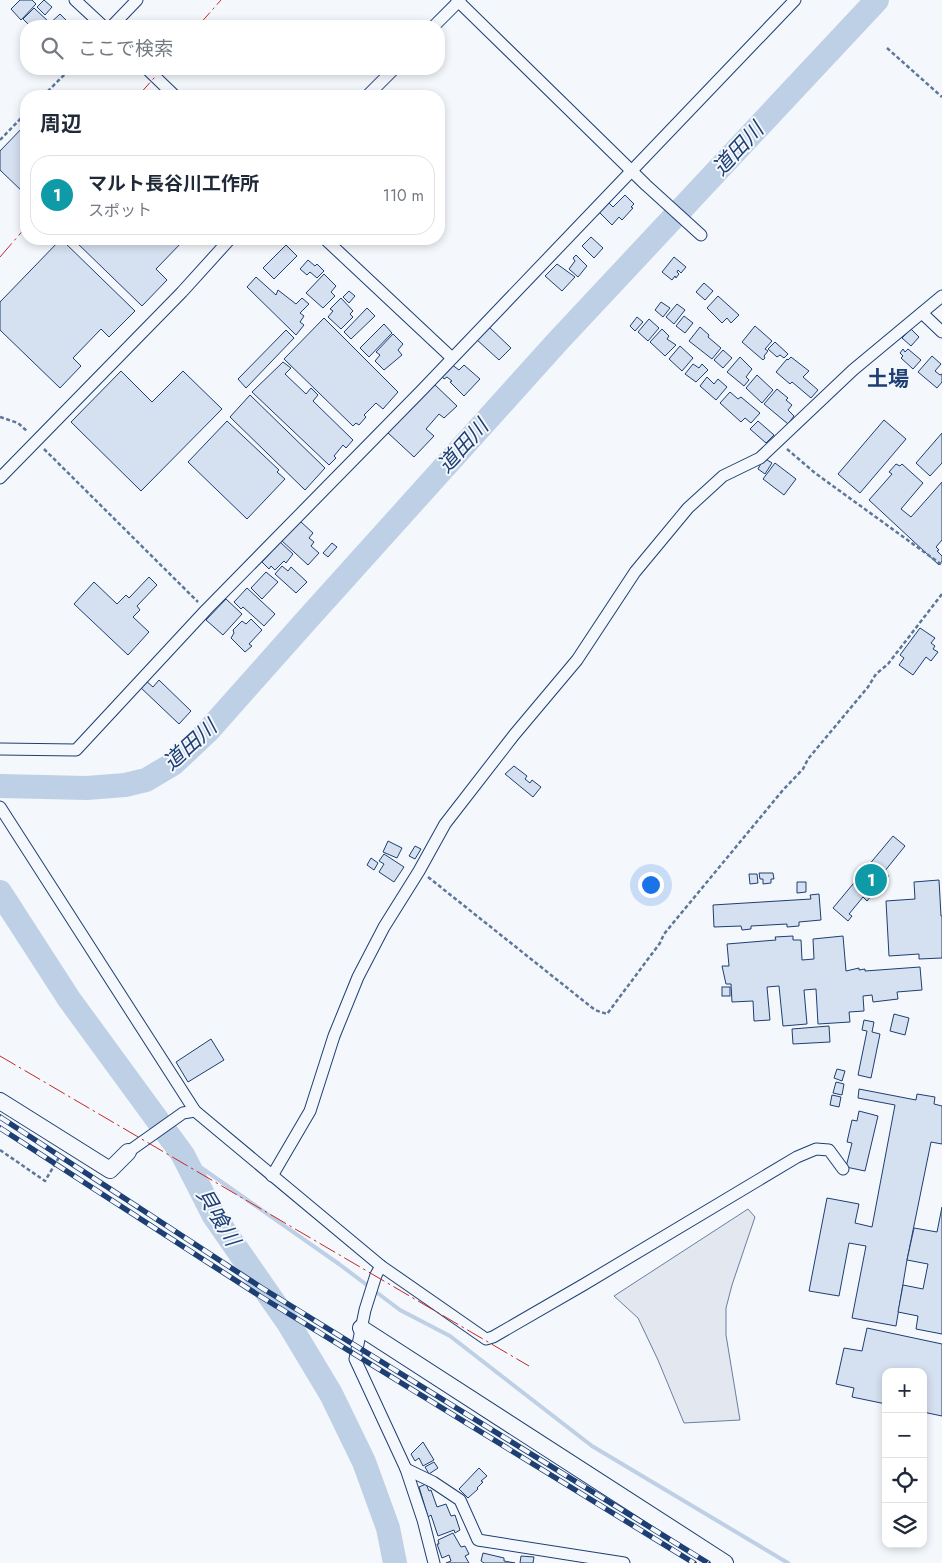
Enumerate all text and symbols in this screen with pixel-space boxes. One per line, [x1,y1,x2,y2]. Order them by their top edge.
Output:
search box [20,20,445,75]
icon: search [38,34,66,62]
text: ここで検索 [78,35,173,62]
text: 周辺 [40,109,82,139]
water label: 道田川 [706,114,772,182]
text: マルト長谷川工作所 [88,170,259,197]
text: 1 [53,184,61,207]
text: 110 m [383,184,424,207]
text: スポット [88,199,152,222]
district label: 土場 [867,364,909,394]
water label: 道田川 [431,411,497,479]
water label: 道田川 [157,711,225,777]
pin: 1 [855,861,887,899]
your location [638,872,664,898]
water label: 貝喰川 [189,1182,248,1253]
map controls [882,1368,927,1548]
button: + [882,1368,927,1413]
button: − [882,1413,927,1458]
button: locate [882,1458,927,1503]
button: layers [882,1503,927,1548]

